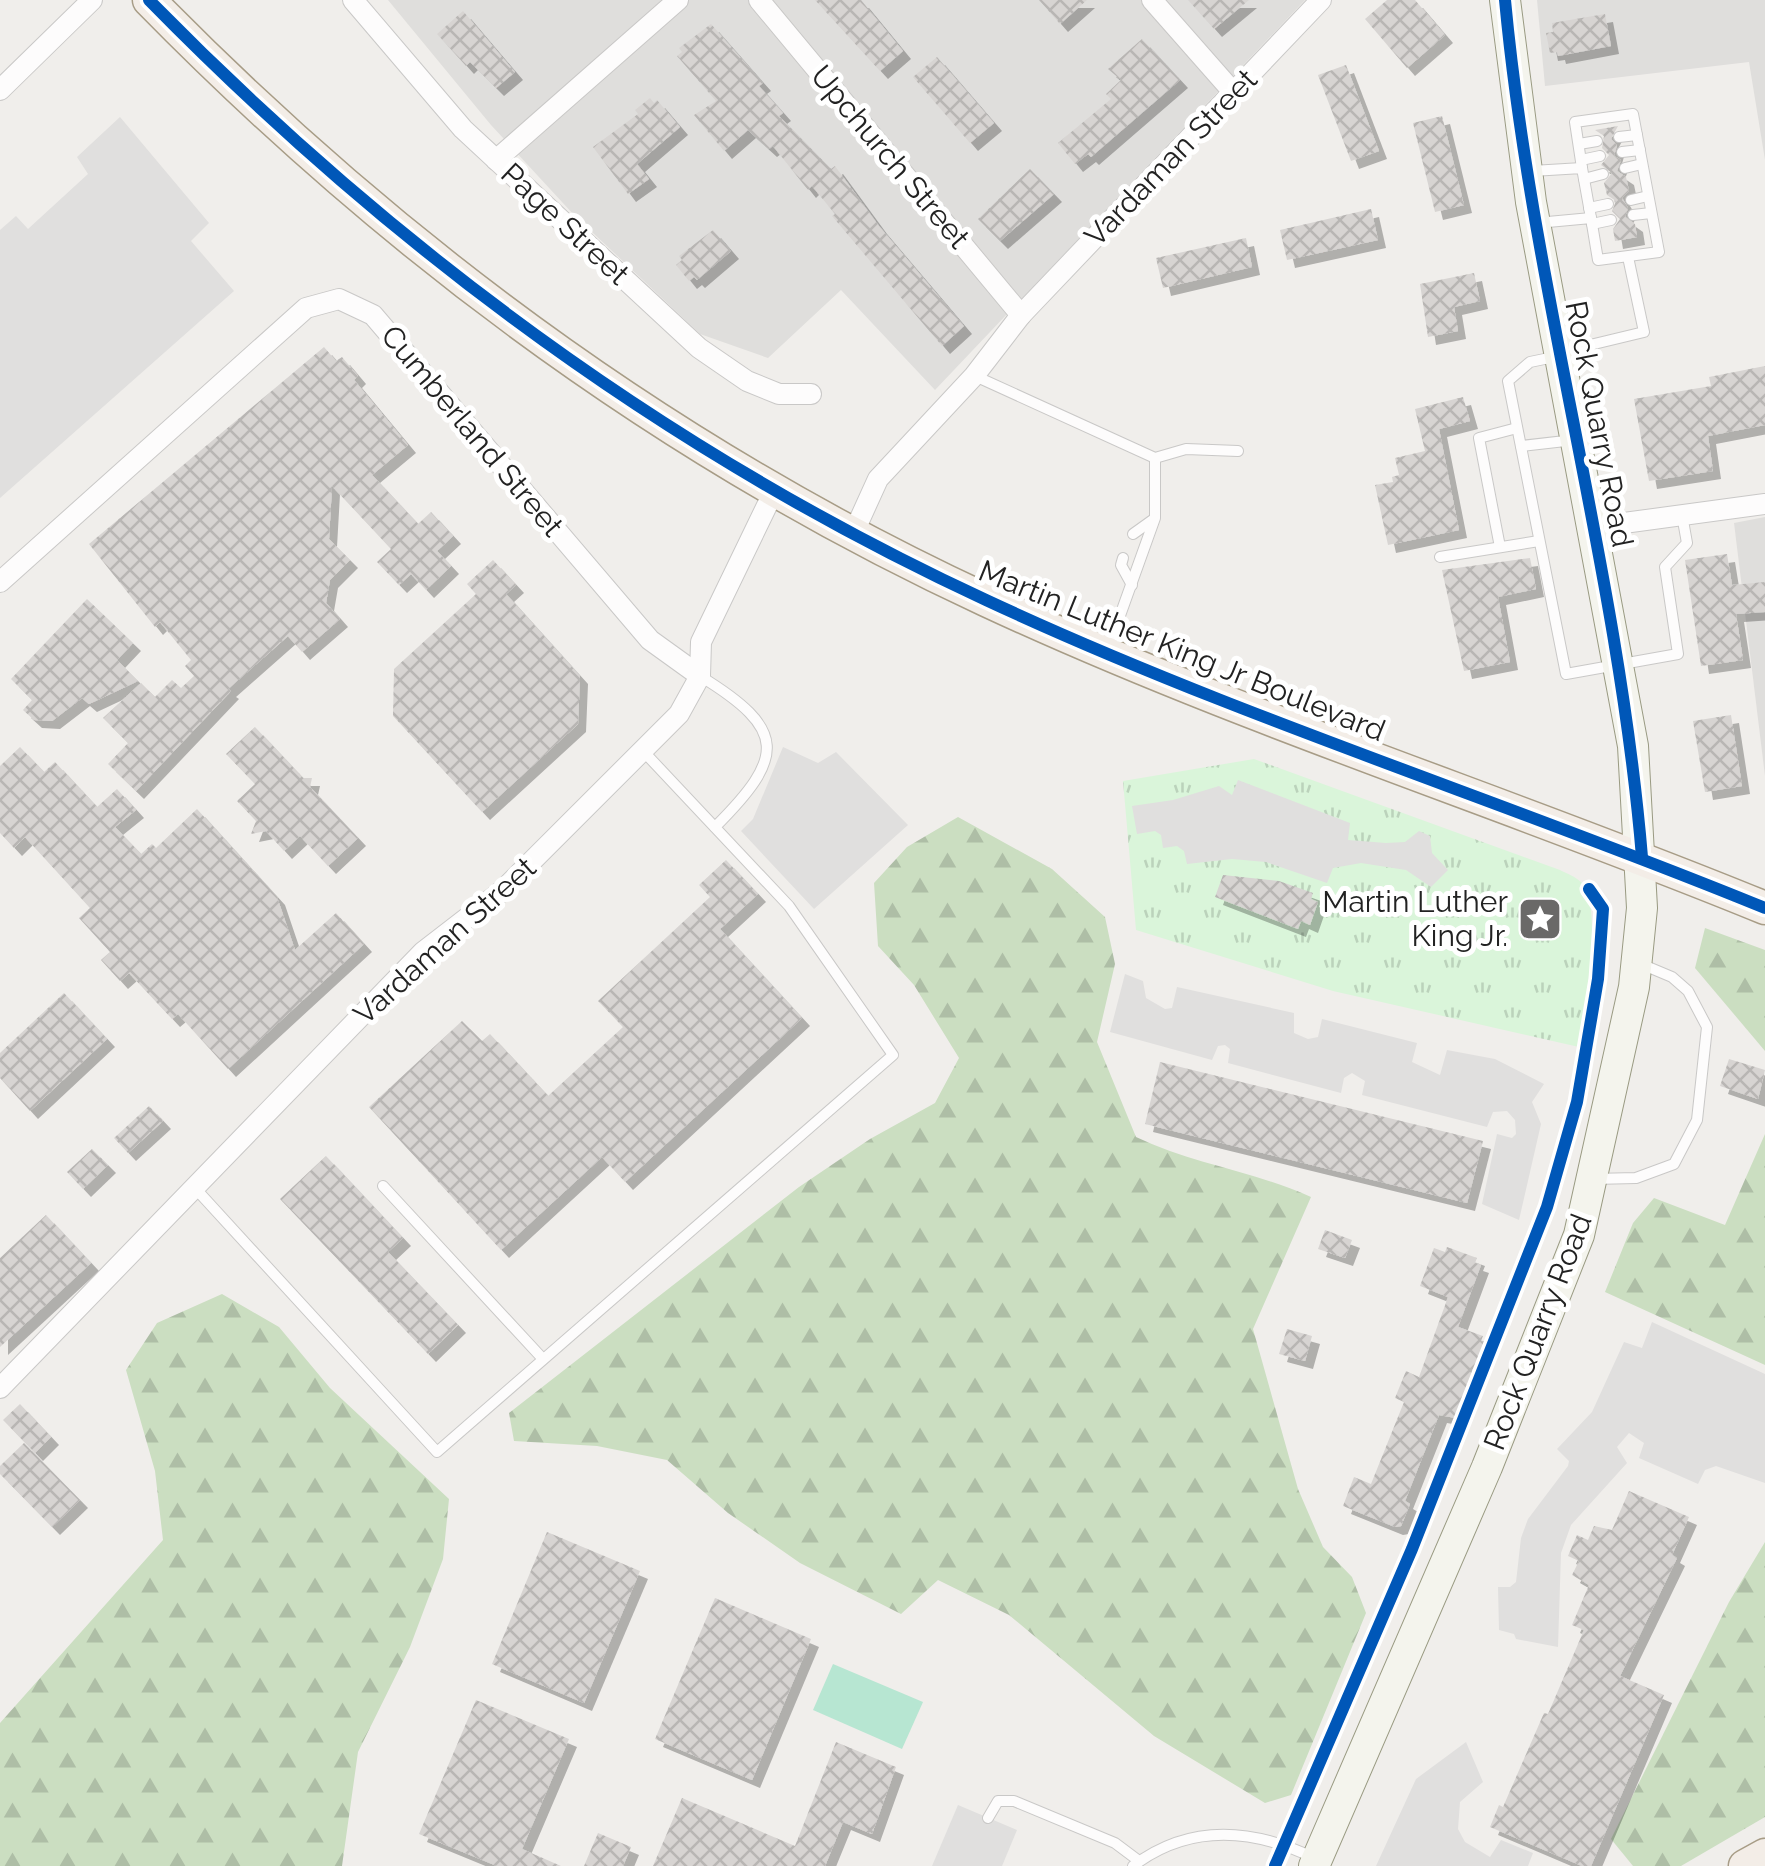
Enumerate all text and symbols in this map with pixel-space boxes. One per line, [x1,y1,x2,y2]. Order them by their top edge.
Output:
street label: Upchurch Street [804,58,977,255]
street label: Vardaman Street [1077,62,1264,253]
street label: Page Street [494,156,636,292]
street label: Rock Quarry Road [1558,298,1640,550]
street label: Cumberland Street [374,318,571,543]
street label: Martin Luther King Jr Boulevard [974,553,1390,748]
street label: Vardaman Street [347,850,543,1031]
place label: Martin Luther King Jr. [1322,884,1508,953]
place icon: Martin Luther King Jr. [1517,896,1563,942]
street label: Rock Quarry Road [1476,1209,1599,1455]

